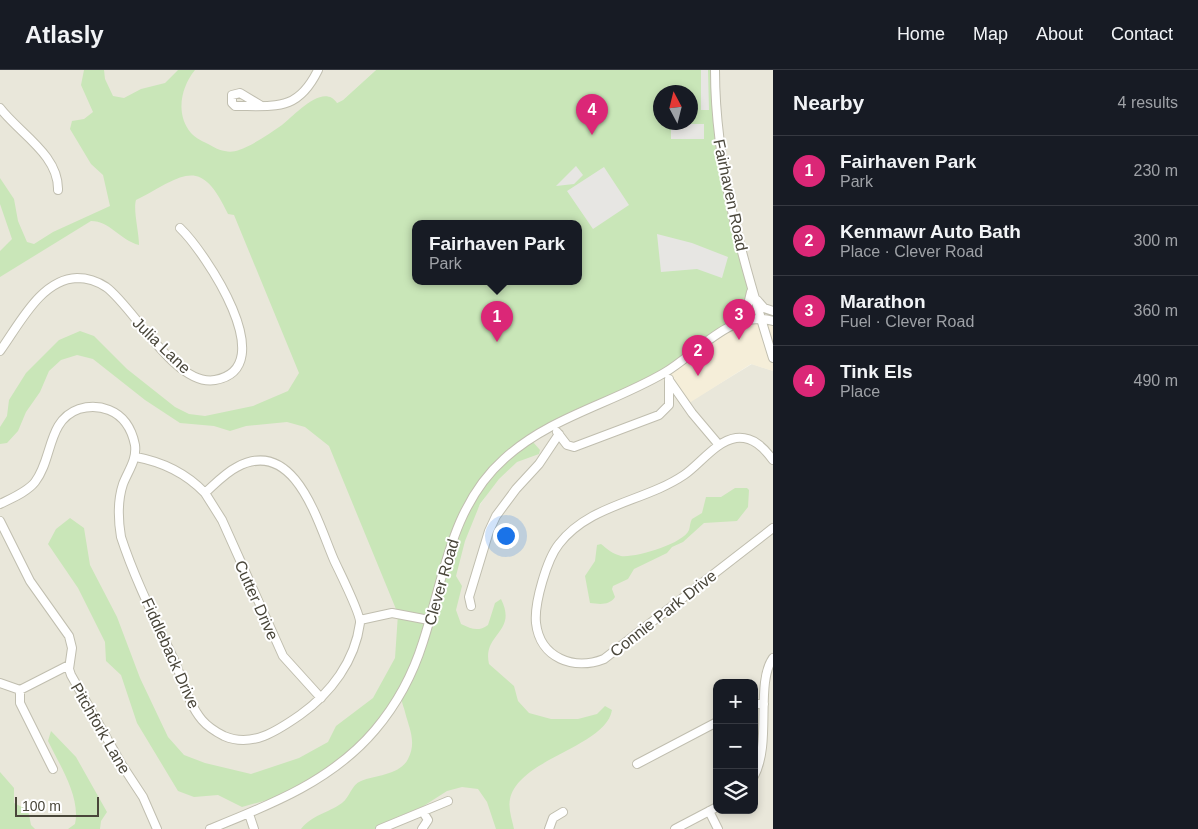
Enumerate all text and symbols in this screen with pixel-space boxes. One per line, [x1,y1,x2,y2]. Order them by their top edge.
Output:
text: Atlasly [25,21,104,48]
text: Home [897,24,945,44]
text: Map [973,24,1008,44]
text: About [1036,24,1083,44]
text: Contact [1111,24,1173,44]
north arrow [653,85,698,130]
text: Nearby [793,91,864,114]
pin: 4 [576,94,608,135]
text: 4 results [1118,94,1178,111]
street label: Fairhaven Road [710,138,751,253]
text: Fairhaven Park [840,151,976,172]
text: 1 [805,162,813,179]
text: 230 m [1134,162,1178,179]
text: Park [840,173,873,190]
popup [412,220,582,285]
text: Kenmawr Auto Bath [840,221,1021,242]
text: 2 [805,232,813,249]
text: 300 m [1134,232,1178,249]
text: Fairhaven Park [429,233,565,254]
text: Place · Clever Road [840,243,983,260]
text: Park [429,255,462,272]
text: Marathon [840,291,926,312]
pin: 3 [723,299,755,340]
pin: 1 [481,301,513,342]
text: 3 [805,302,813,319]
text: 360 m [1134,302,1178,319]
text: Fuel · Clever Road [840,313,974,330]
street label: Julia Lane [130,314,194,377]
pin: 2 [682,335,714,376]
text: Tink Els [840,361,913,382]
text: 4 [805,372,813,389]
text: 490 m [1134,372,1178,389]
text: Place [840,383,880,400]
your location [493,523,519,549]
street label: Clever Road [421,537,462,627]
street label: Cutter Drive [231,558,282,643]
street label: Connie Park Drive [607,567,720,660]
street label: Fiddleback Drive [139,595,203,711]
map controls [713,679,758,814]
button: + [713,679,758,724]
street label: Pitchfork Lane [68,680,134,777]
button: − [713,724,758,769]
button: layers [713,769,758,814]
scale bar [15,794,99,817]
text: 100 m [22,798,61,814]

